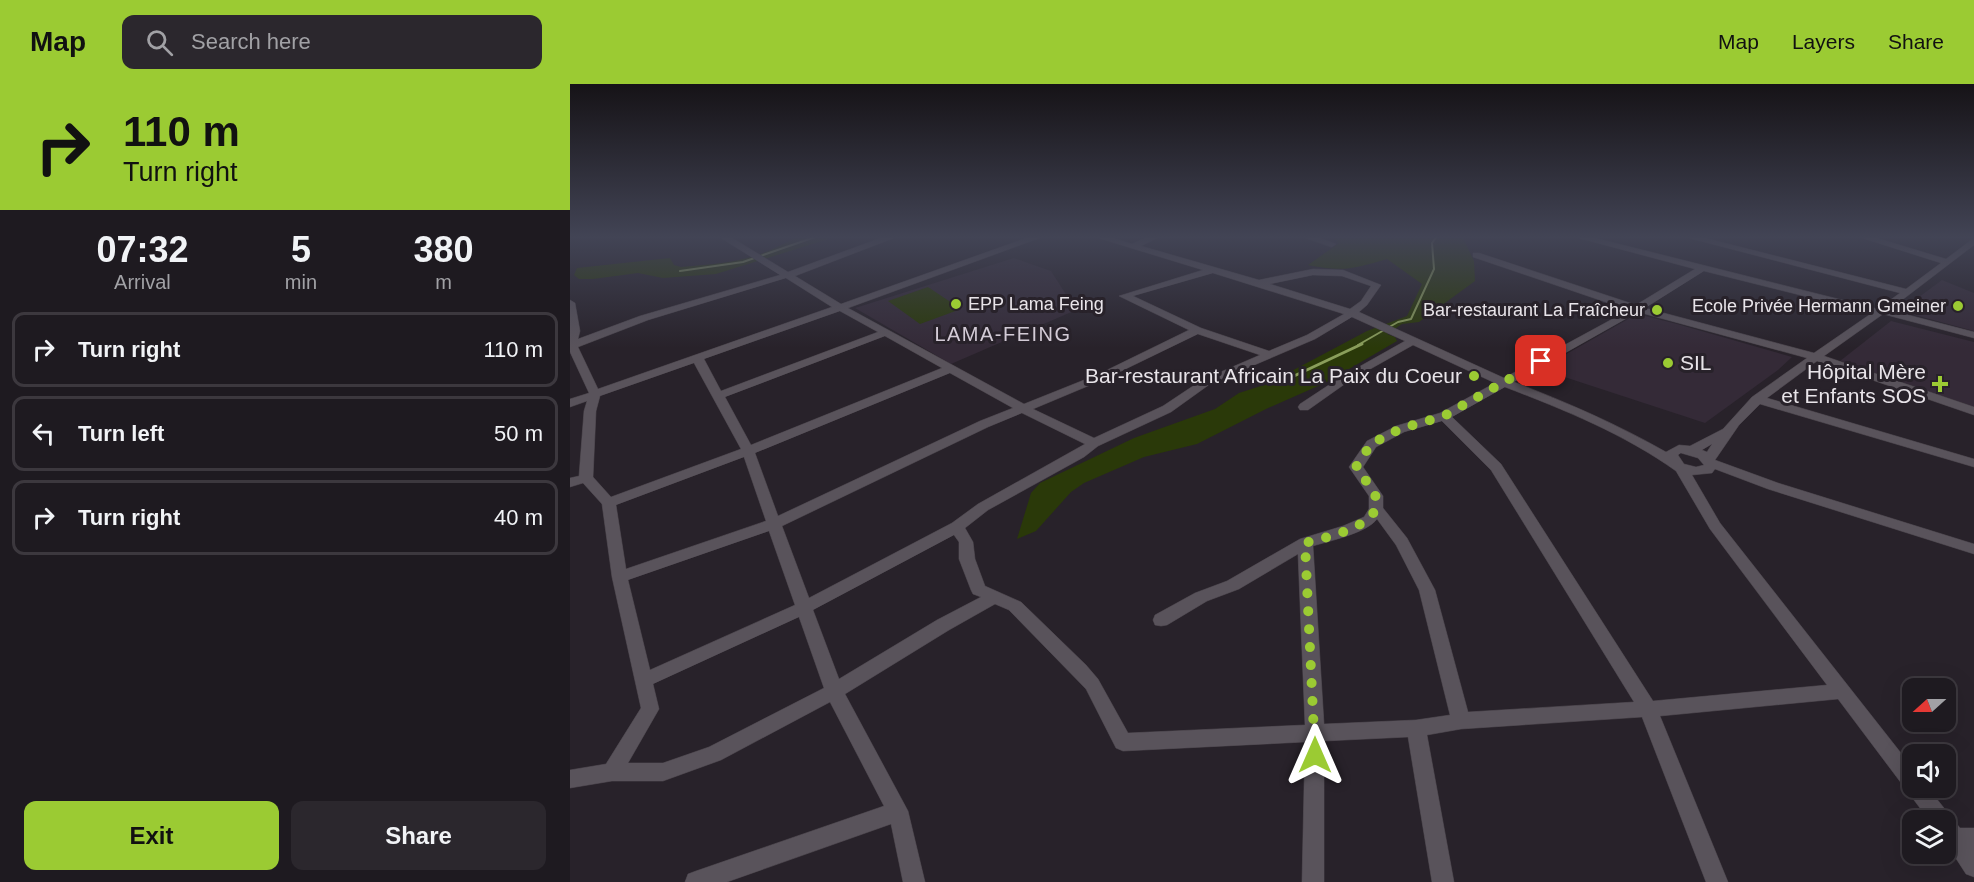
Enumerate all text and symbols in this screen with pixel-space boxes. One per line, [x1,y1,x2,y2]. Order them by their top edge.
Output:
search box [122,15,542,69]
text: Map [30,26,86,57]
icon: search [143,26,176,59]
text: Search here [191,29,311,54]
text: Map [1718,30,1759,53]
text: Layers [1792,30,1855,53]
text: Share [1888,30,1944,53]
icon: right [24,108,102,186]
text: 110 m [123,108,240,155]
text: Turn right [123,157,238,187]
text: 07:32 [96,229,188,270]
text: 5 [291,229,311,270]
text: 380 [413,229,474,270]
text: Arrival [114,271,171,293]
text: min [285,271,317,293]
text: m [435,271,452,293]
place label: EPP Lama Feing [968,294,1104,314]
place label: Ecole Privée Hermann Gmeiner [1692,296,1946,316]
marker: EPP Lama Feing [949,297,963,311]
marker: Ecole Privée Hermann Gmeiner [1951,299,1965,313]
place label: Bar-restaurant La Fraîcheur [1423,300,1645,320]
marker: Bar-restaurant La Fraîcheur [1650,303,1664,317]
district label: LAMA-FEING [934,323,1072,345]
icon: right [27,333,60,366]
pin [1515,335,1566,386]
text: Turn right [78,337,180,362]
text: 110 m [483,337,543,362]
icon: arrive [1524,344,1557,377]
place label: SIL [1680,351,1712,374]
marker: SIL [1661,356,1675,370]
place label: Hôpital Mère et Enfants SOS [1781,360,1926,407]
place label: Bar-restaurant Africain La Paix du Coeur [1085,364,1462,387]
marker: Bar-restaurant Africain La Paix du Coeur [1467,369,1481,383]
marker: Hôpital Mère et Enfants SOS [1931,375,1949,393]
icon: left [27,417,60,450]
text: Turn left [78,421,164,446]
text: 50 m [494,421,543,446]
icon: right [27,501,60,534]
text: Turn right [78,505,180,530]
text: 40 m [494,505,543,530]
north arrow [1902,678,1956,732]
map controls [1902,678,1956,864]
position arrow [1283,723,1347,787]
button: sound [1902,744,1956,798]
button: Exit [24,801,279,870]
button: Share [291,801,546,870]
button: layers [1902,810,1956,864]

